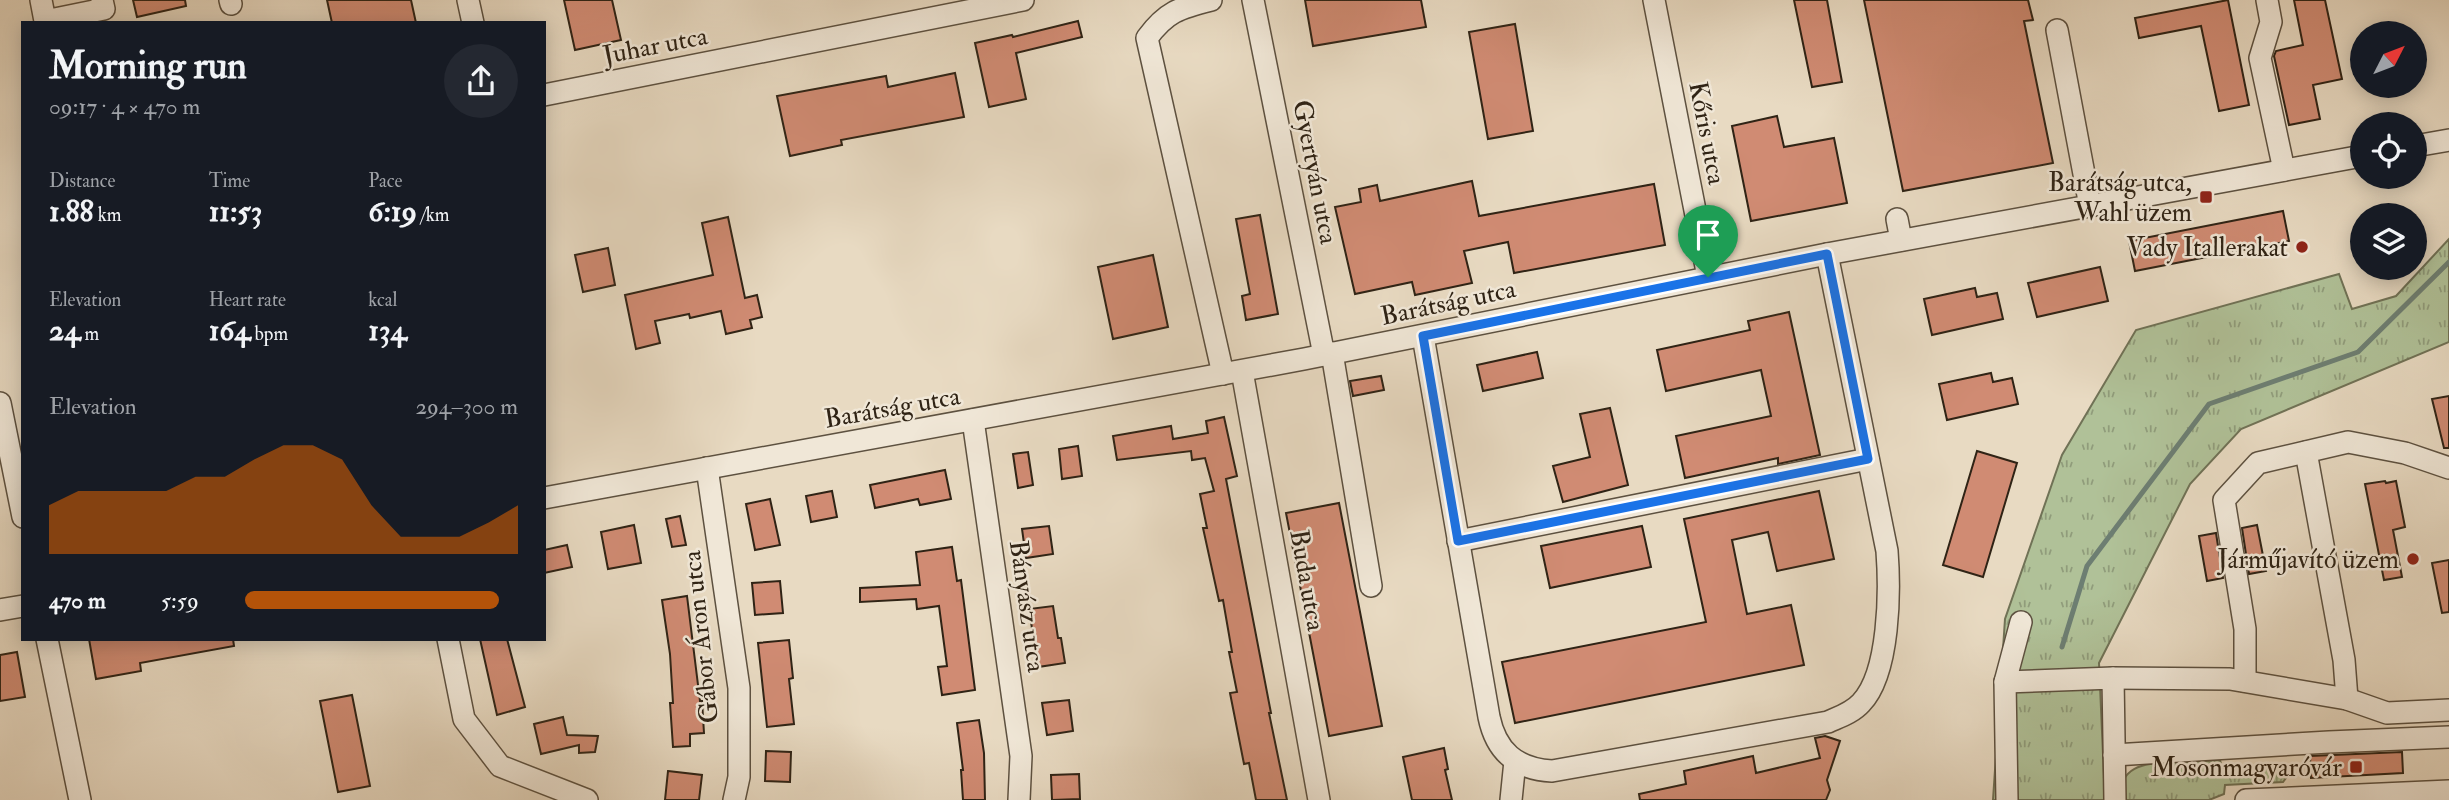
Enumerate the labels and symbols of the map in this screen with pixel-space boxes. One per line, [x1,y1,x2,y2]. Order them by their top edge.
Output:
street label: Juhar utca [599,20,710,72]
north arrow [2350,21,2427,98]
street label: Kőris utca [1681,79,1733,188]
street label: Gyertyán utca [1285,98,1345,247]
place label: Barátság utca, Wahl üzem [2048,167,2192,229]
marker: Barátság utca, Wahl üzem [2198,189,2214,205]
pin [1678,205,1738,277]
place label: Vady Itallerakat [2126,232,2288,264]
marker: Vady Itallerakat [2294,239,2310,255]
street label: Barátság utca [1378,273,1519,333]
street label: Barátság utca [822,380,963,436]
street label: Buda utca [1282,527,1332,634]
street label: Bányász utca [1002,538,1052,674]
place label: Járműjavító üzem [2217,544,2399,576]
street label: Gábor Áron utca [674,549,726,725]
marker: Járműjavító üzem [2405,551,2421,567]
place label: Mosonmagyaróvár [2151,752,2342,784]
marker: Mosonmagyaróvár [2348,759,2364,775]

